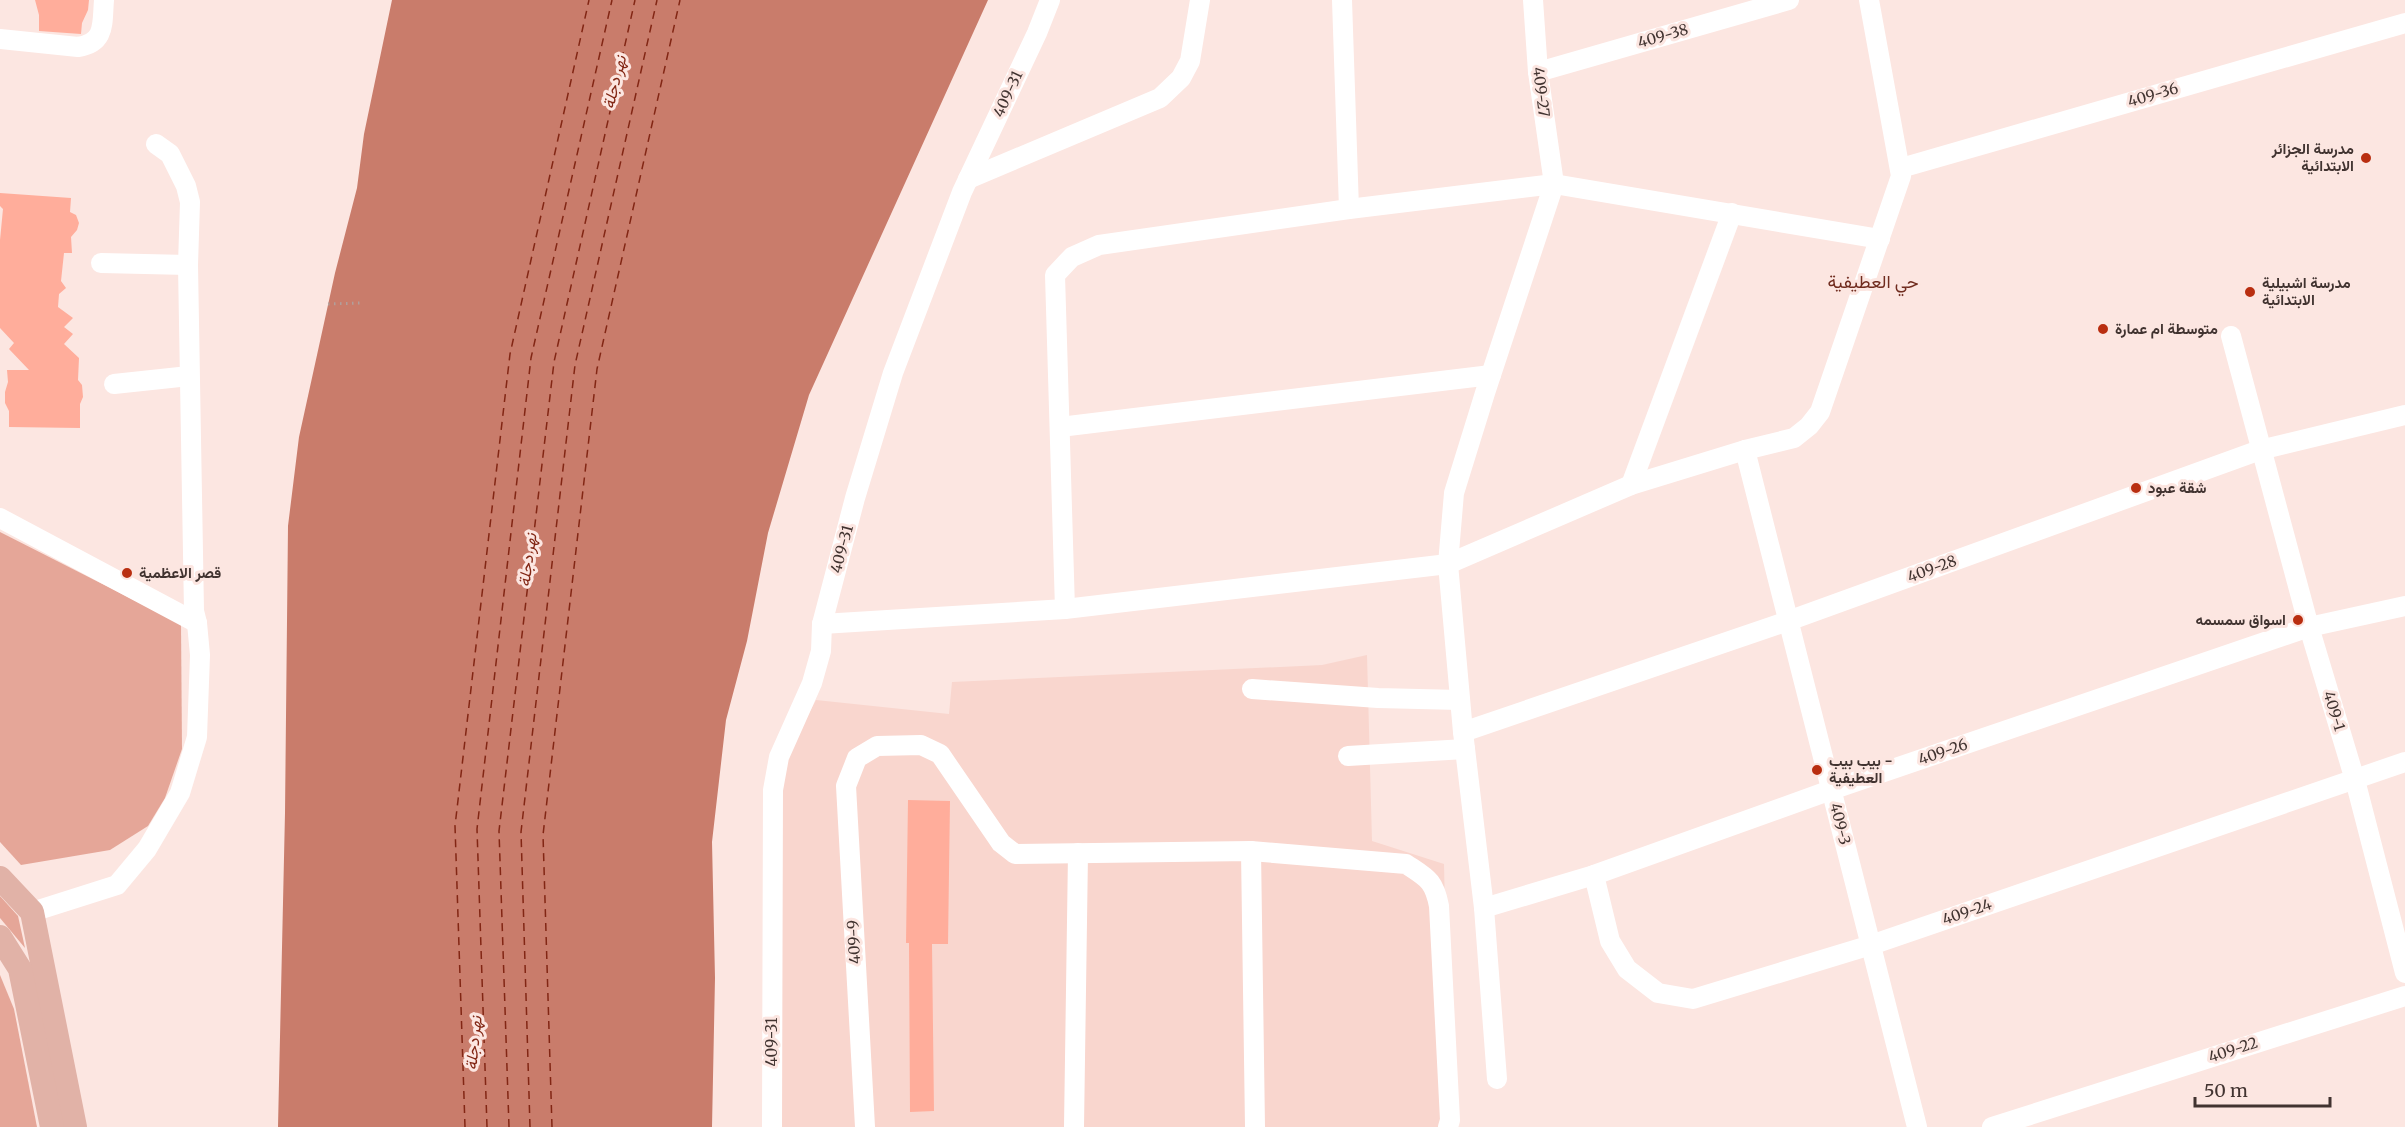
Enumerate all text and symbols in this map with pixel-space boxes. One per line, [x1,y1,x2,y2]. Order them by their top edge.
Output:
street label: 409-38 [1635,19,1690,52]
water label: نهر دجلة [598,52,632,111]
street label: 409-27 [1529,66,1554,118]
street label: 409-31 [989,67,1027,120]
street label: 409-36 [2125,78,2180,111]
place label: مدرسة الجزائر الابتدائية [2271,139,2354,175]
marker: مدرسة الجزائر الابتدائية [2359,151,2373,165]
district label: حي العطيفية [1827,270,1919,297]
place label: مدرسة اشبيلية الابتدائية [2262,273,2351,309]
marker: مدرسة اشبيلية الابتدائية [2243,285,2257,299]
place label: متوسطة ام عمارة [2115,319,2218,339]
marker: متوسطة ام عمارة [2096,322,2110,336]
place label: شقة عبود [2148,478,2206,497]
marker: شقة عبود [2129,481,2143,495]
street label: 409-31 [826,523,857,575]
water label: نهر دجلة [513,530,542,588]
street label: 409-28 [1905,551,1959,586]
place label: قصر الاعظمية [139,563,221,582]
marker: قصر الاعظمية [120,566,134,580]
place label: اسواق سمسمه [2195,610,2286,629]
marker: اسواق سمسمه [2291,613,2305,627]
street label: 409-1 [2319,689,2350,733]
street label: 409-26 [1916,734,1970,769]
place label: بيب بيب - العطيفية [1829,751,1893,787]
marker: بيب بيب - العطيفية [1810,763,1824,777]
street label: 409-3 [1826,801,1855,847]
street label: 409-24 [1940,894,1994,929]
street label: 409-9 [843,919,864,965]
water label: نهر دجلة [460,1014,487,1071]
street label: 409-31 [762,1017,781,1066]
street label: 409-22 [2206,1033,2260,1066]
scale bar [2195,1070,2330,1108]
text: 50 m [2204,1079,2248,1102]

